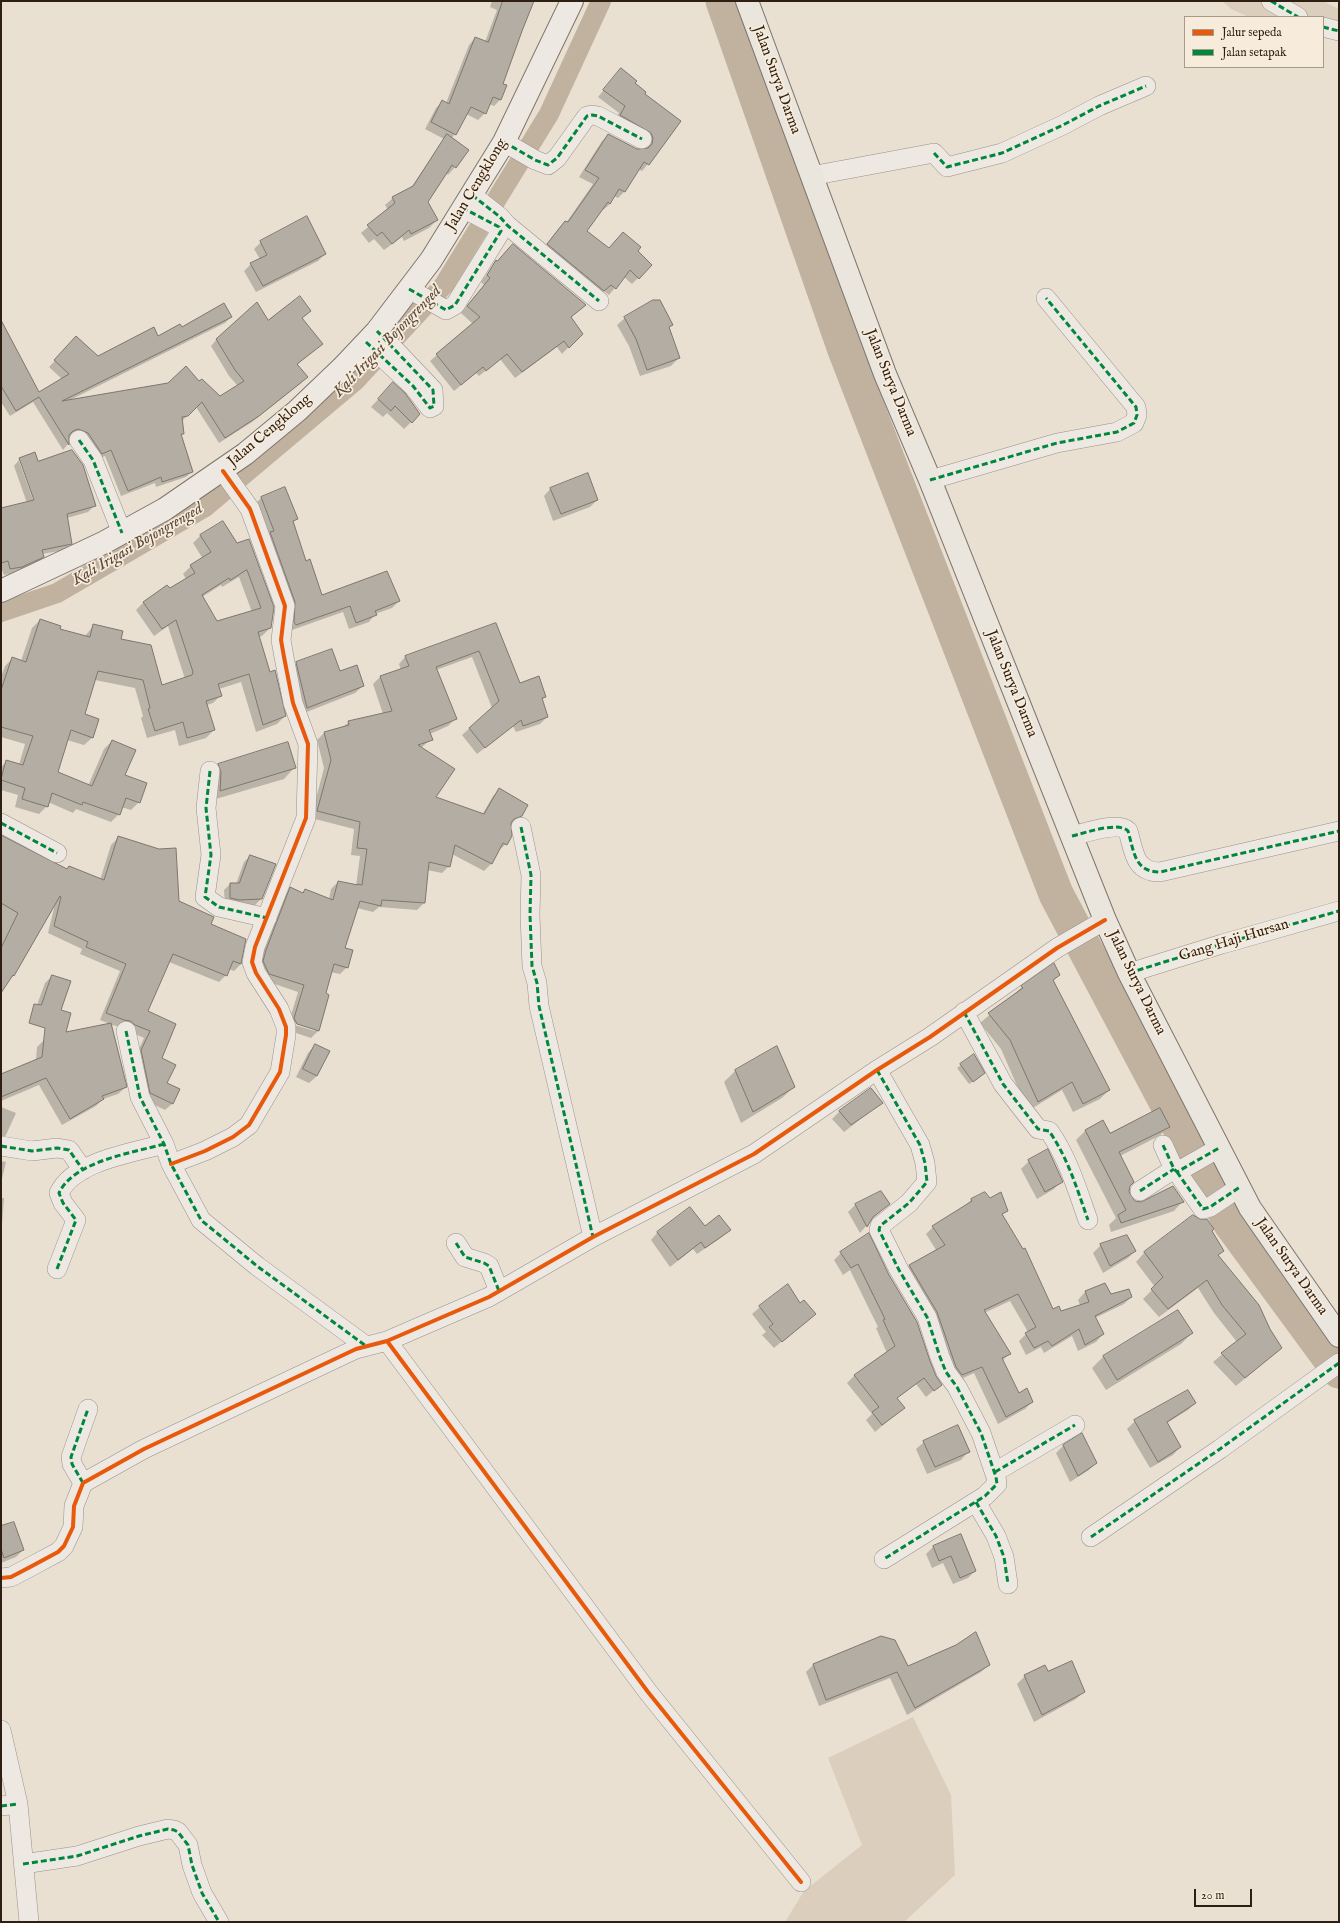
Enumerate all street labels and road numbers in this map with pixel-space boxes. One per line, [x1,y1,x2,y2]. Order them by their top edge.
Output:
street label: Jalan Surya Darma [748,23,804,137]
street label: Jalan Cengklong [443,136,511,234]
street label: Jalan Surya Darma [860,327,920,439]
street label: Jalan Cengklong [224,391,316,471]
street label: Jalan Surya Darma [981,628,1041,740]
street label: Gang Haji Hursan [1177,916,1291,966]
street label: Jalan Surya Darma [1103,928,1169,1038]
street label: Jalan Surya Darma [1251,1215,1331,1319]

